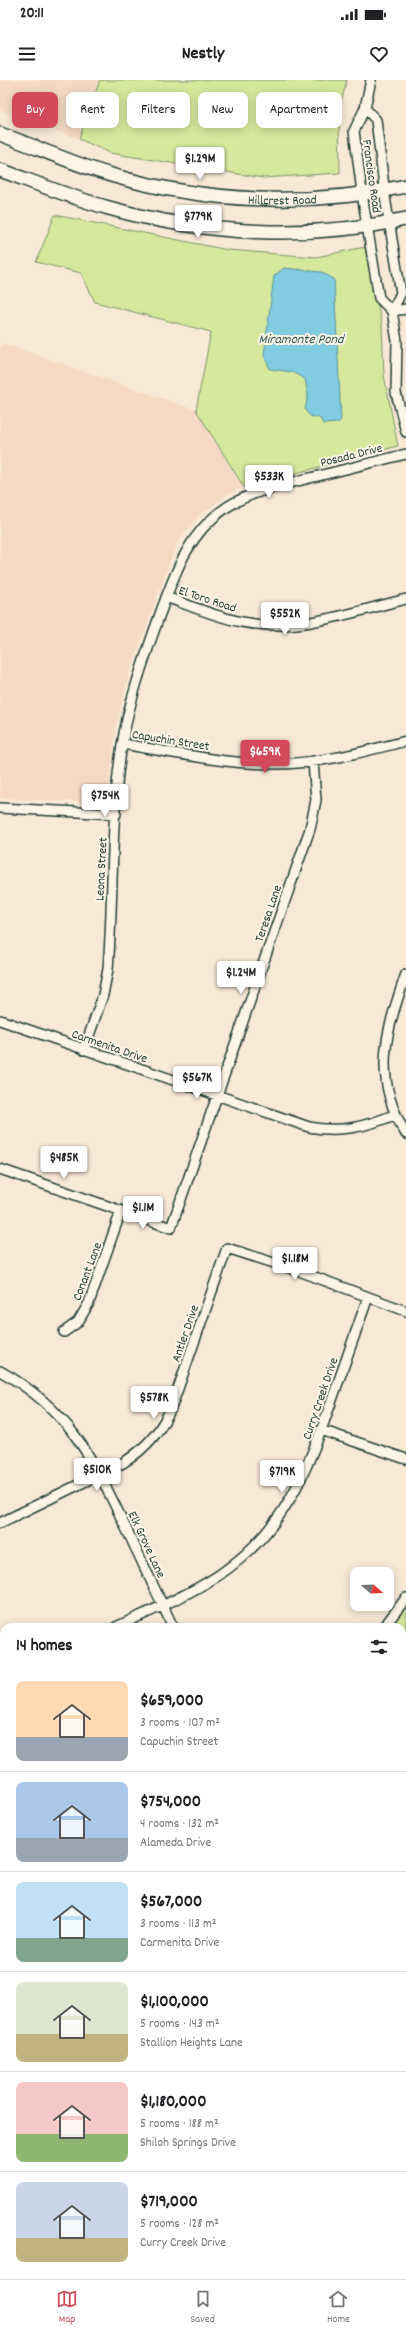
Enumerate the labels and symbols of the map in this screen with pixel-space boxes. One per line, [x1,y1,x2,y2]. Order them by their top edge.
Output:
street label: Francisco Road [356,138,385,214]
pin: $1.29M [167,147,233,181]
street label: Hillcrest Road [247,191,317,211]
pin: $779K [170,205,226,239]
water label: Miramonte Pond [259,330,346,350]
street label: Posada Drive [319,439,385,473]
pin: $533K [241,465,297,499]
street label: El Toro Road [176,582,239,619]
pin: $552K [257,602,313,636]
street label: Capuchin Street [130,726,211,757]
pin: $659K [237,740,293,774]
pin: $754K [77,784,133,818]
street label: Leona Street [91,837,114,901]
street label: Teresa Lane [251,882,288,945]
pin: $1.24M [208,961,274,995]
street label: Carmenita Drive [69,1025,150,1069]
pin: $567K [169,1066,225,1100]
pin: $485K [36,1146,92,1180]
pin: $1.1M [115,1196,171,1230]
street label: Conant Lane [68,1240,108,1304]
pin: $1.18M [262,1247,328,1281]
street label: Antler Drive [168,1302,205,1365]
street label: Curry Creek Drive [298,1355,344,1443]
pin: $578K [126,1386,182,1420]
pin: $510K [69,1458,125,1492]
pin: $719K [254,1460,310,1494]
street label: Elk Grove Lane [122,1509,170,1582]
north arrow [350,1567,394,1611]

